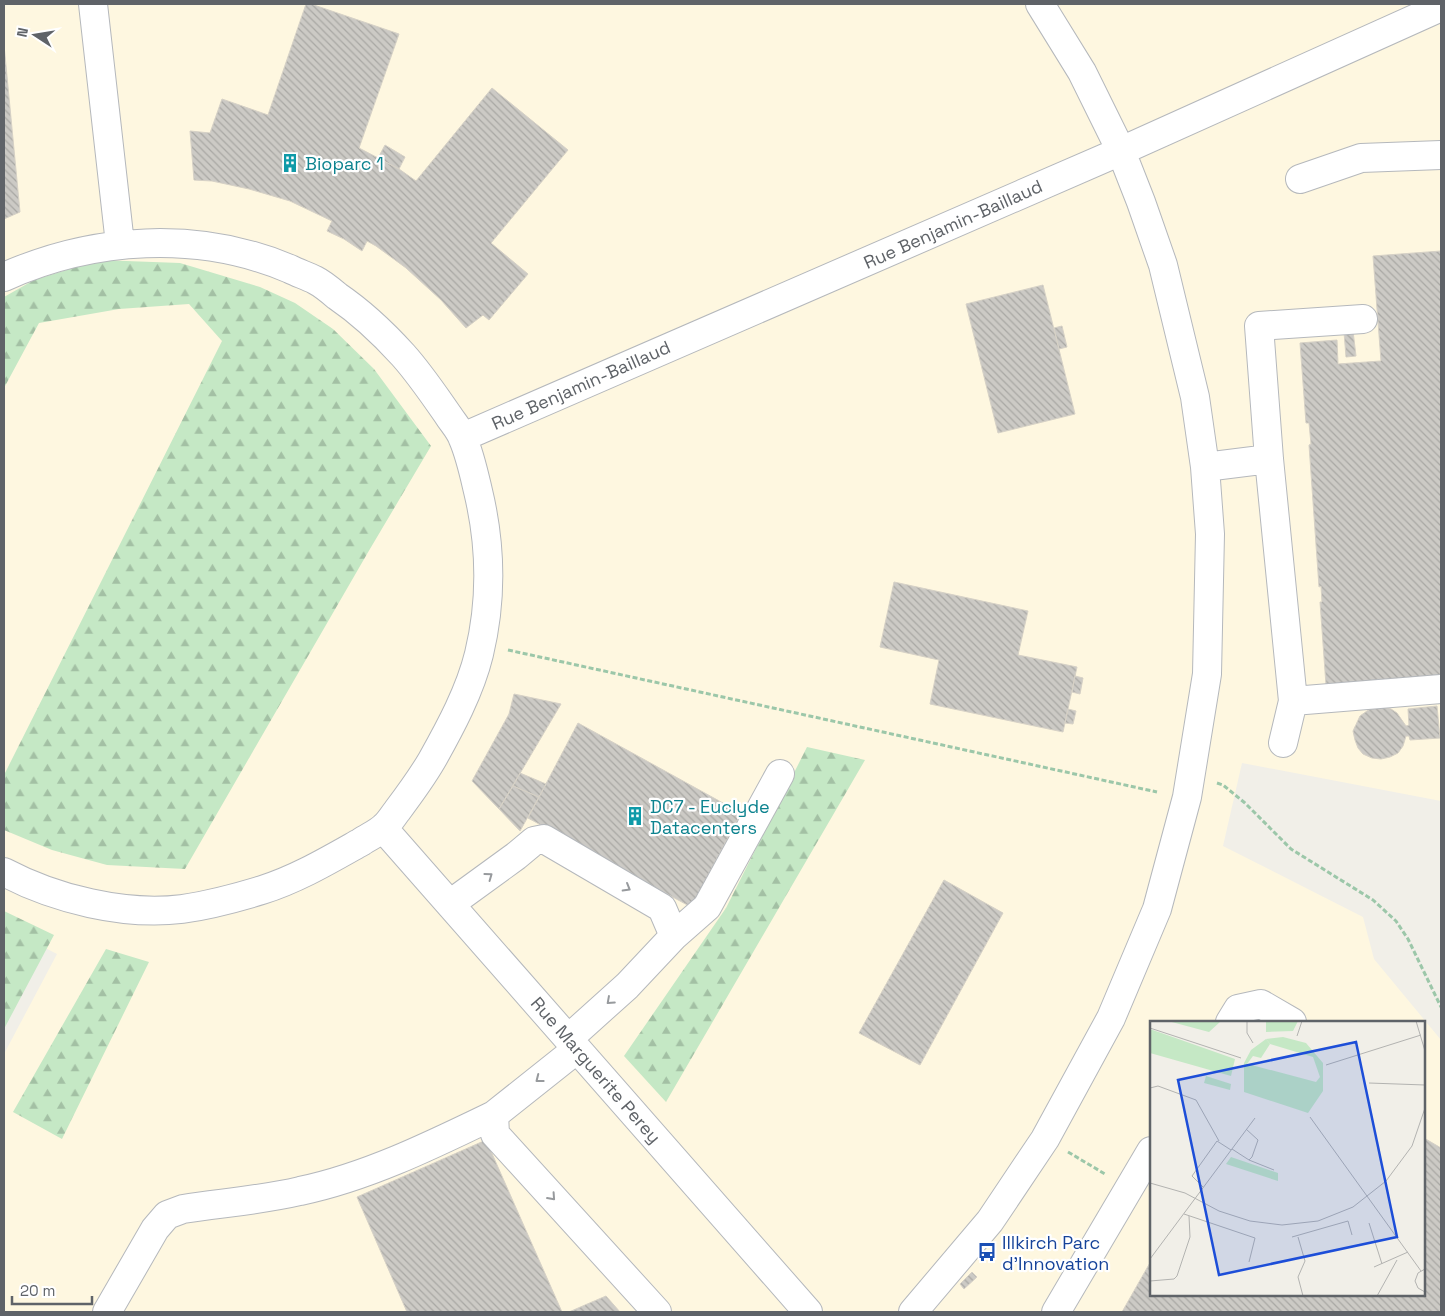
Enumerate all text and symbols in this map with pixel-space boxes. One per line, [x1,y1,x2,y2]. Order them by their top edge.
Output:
north arrow [10,10,60,60]
text: N [13,26,32,39]
building icon: Bioparc 1 [279,152,301,174]
place label: Bioparc 1 [305,152,384,175]
street label: Rue Benjamin-Baillaud [860,174,1046,274]
street label: Rue Benjamin-Baillaud [488,335,674,435]
place label: DC7 - Euclyde Datacenters [650,795,770,839]
building icon: DC7 - Euclyde Datacenters [624,805,646,827]
one-way arrow [483,873,492,881]
one-way arrow [621,881,630,891]
street label: Rue Marguerite Perey [526,992,666,1148]
one-way arrow [607,995,616,1004]
inset map [1150,1021,1425,1296]
one-way arrow [535,1073,545,1082]
one-way arrow [547,1192,556,1201]
place label: Illkirch Parc d'Innovation [1002,1231,1109,1275]
bus stop icon: Illkirch Parc d'Innovation [976,1241,998,1263]
scale bar [12,1274,92,1306]
text: 20 m [20,1281,55,1300]

